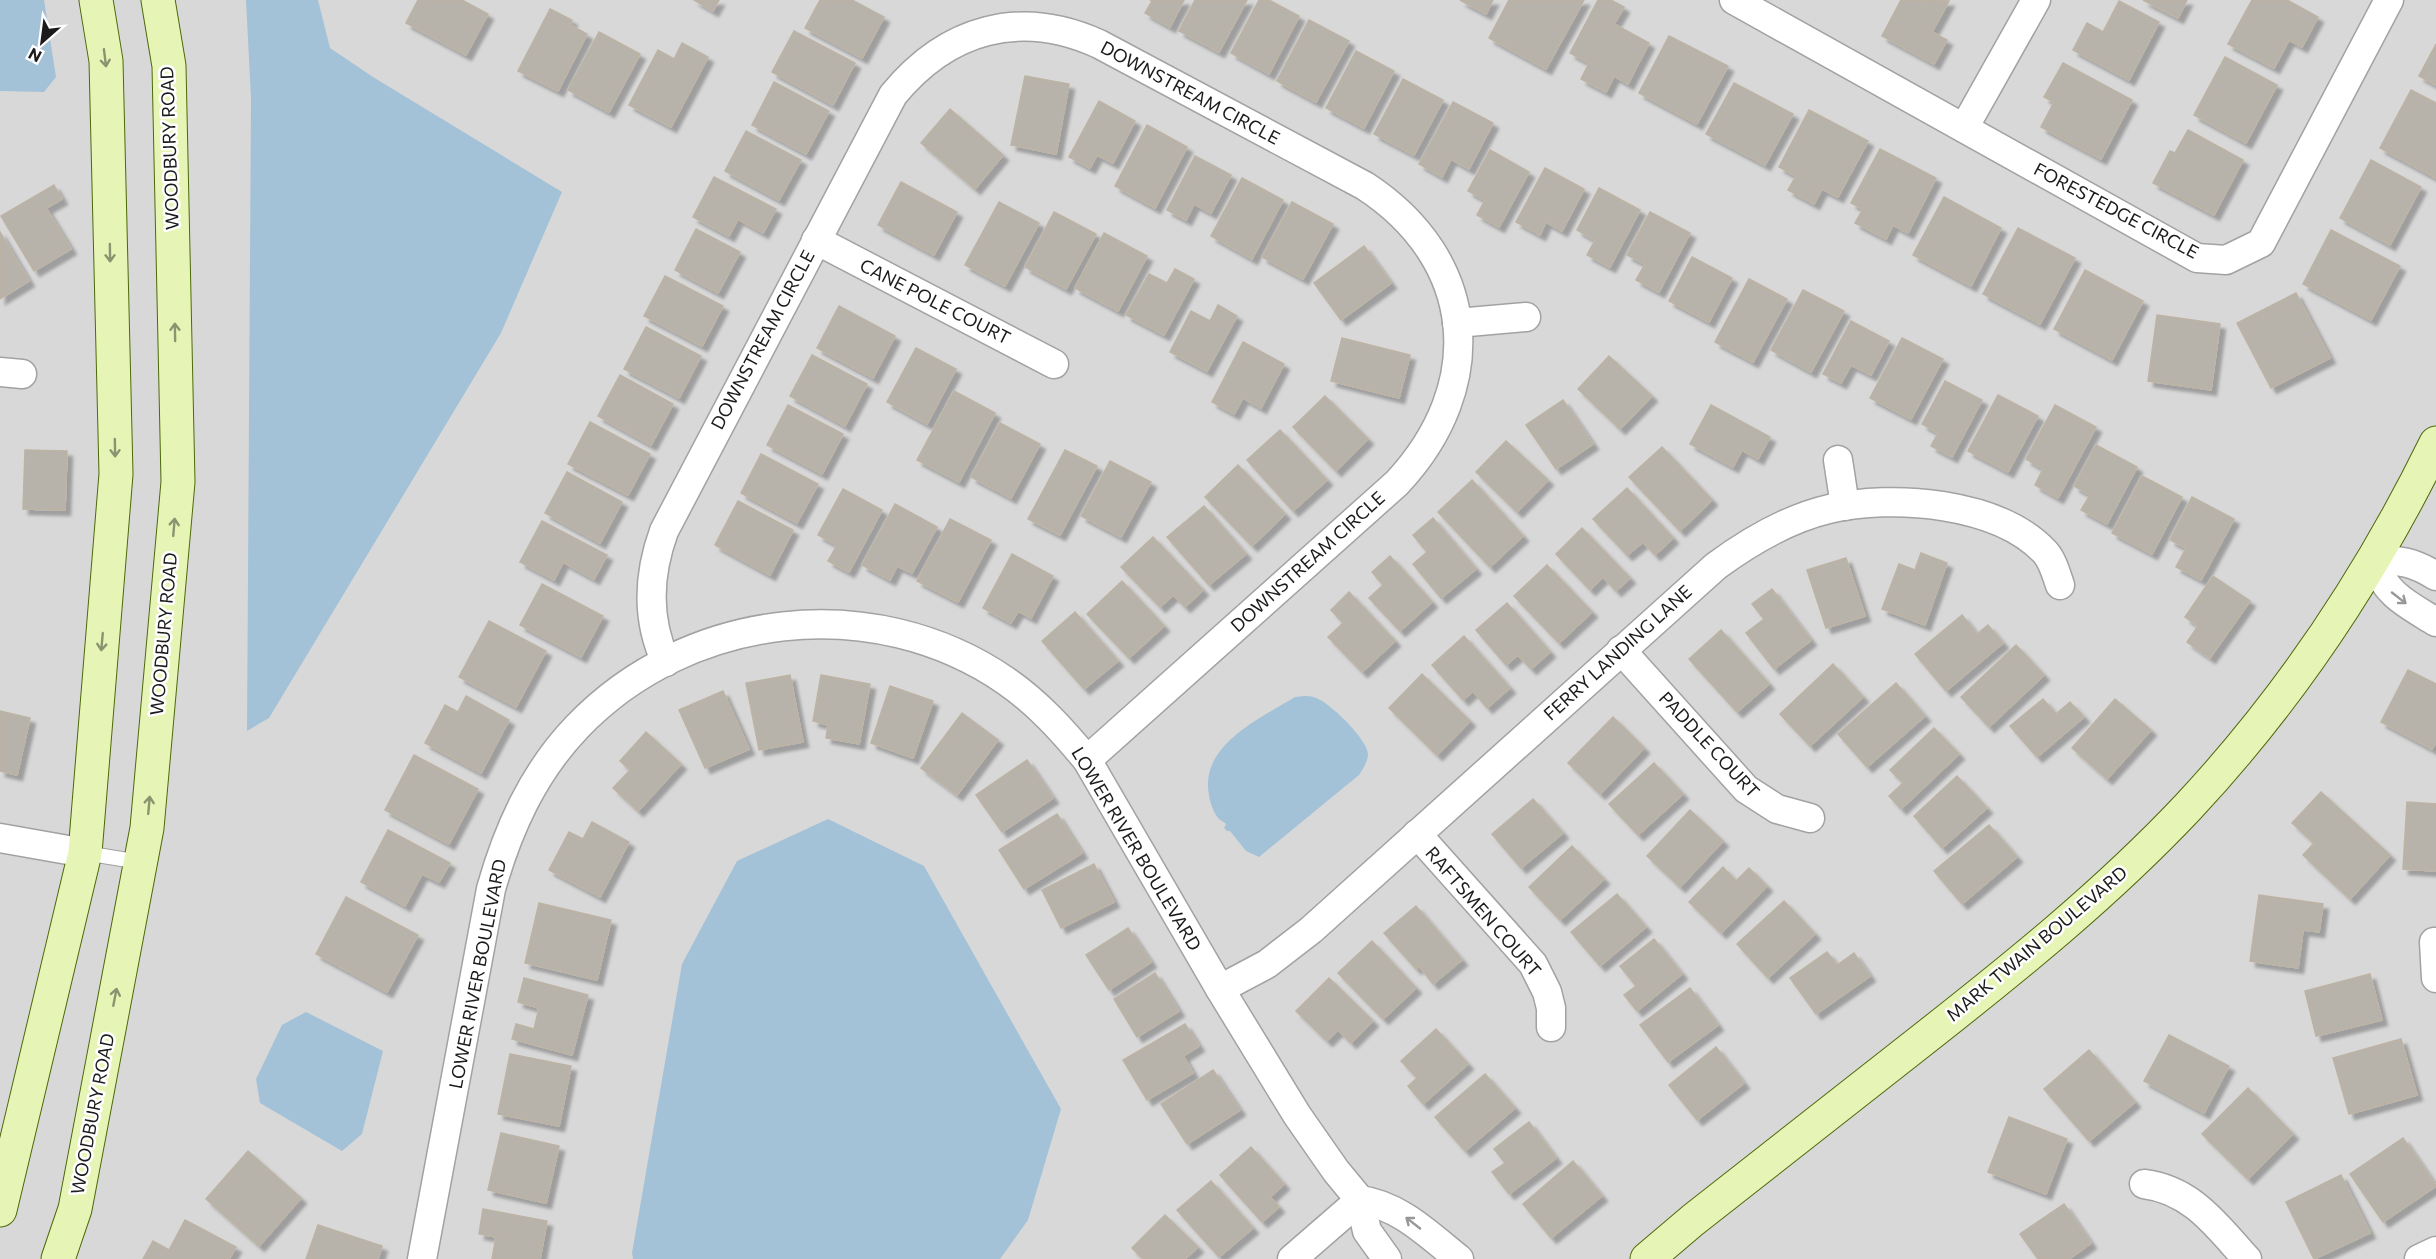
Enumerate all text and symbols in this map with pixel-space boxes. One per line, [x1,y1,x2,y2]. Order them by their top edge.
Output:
north arrow [12,12,72,72]
street label: DOWNSTREAM CIRCLE [1097,36,1284,149]
text: N [25,44,44,67]
one-way arrow [99,47,110,67]
street label: WOODBURY ROAD [155,66,183,230]
street label: FORESTEDGE CIRCLE [2030,157,2203,263]
one-way arrow [105,242,116,262]
street label: DOWNSTREAM CIRCLE [706,246,819,433]
street label: CANE POLE COURT [856,254,1015,349]
one-way arrow [169,323,180,343]
one-way arrow [109,437,121,457]
street label: DOWNSTREAM CIRCLE [1226,486,1389,636]
one-way arrow [168,518,179,538]
street label: WOODBURY ROAD [145,551,181,716]
street label: FERRY LANDING LANE [1539,580,1696,725]
one-way arrow [2390,591,2406,604]
one-way arrow [96,632,107,651]
street label: PADDLE COURT [1655,687,1765,802]
street label: LOWER RIVER BOULEVARD [1067,743,1206,954]
one-way arrow [144,796,155,816]
street label: RAFTSMEN COURT [1421,842,1546,981]
street label: LOWER RIVER BOULEVARD [444,857,510,1091]
street label: MARK TWAIN BOULEVARD [1941,861,2131,1025]
one-way arrow [110,988,121,1007]
street label: WOODBURY ROAD [66,1031,118,1196]
one-way arrow [1405,1217,1421,1230]

